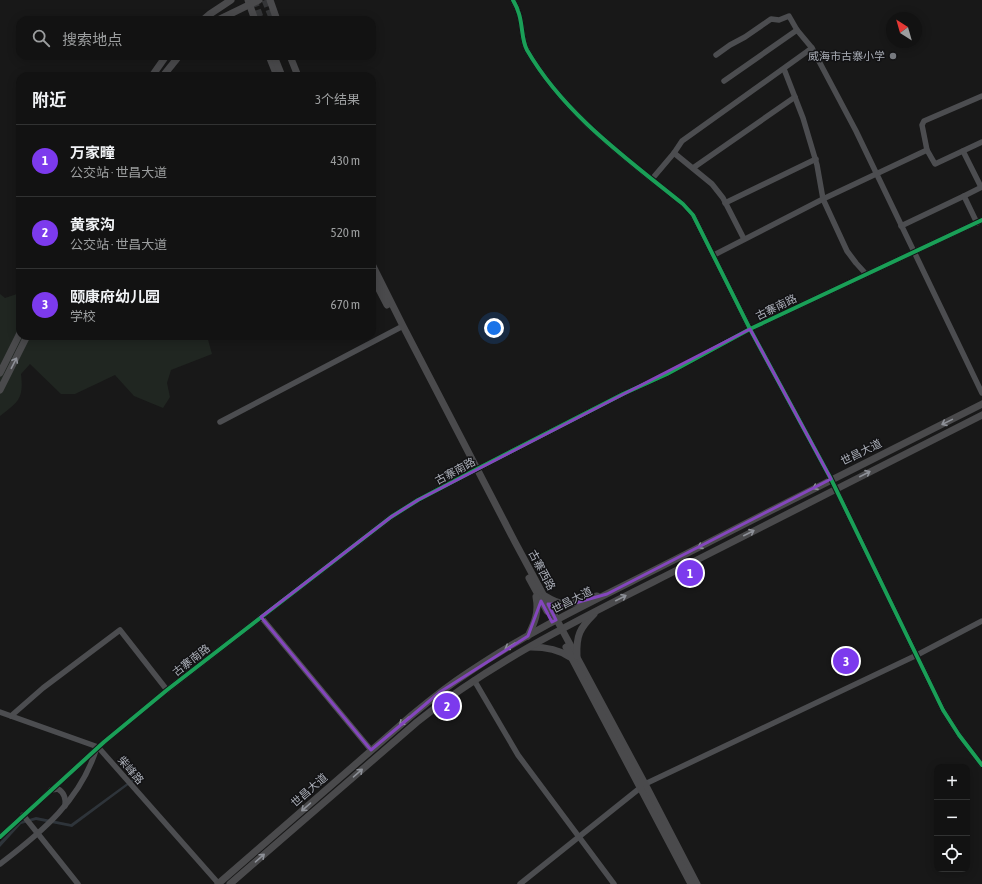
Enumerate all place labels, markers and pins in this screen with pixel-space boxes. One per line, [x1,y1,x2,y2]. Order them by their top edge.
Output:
place label: 威海市古寨小学 [808,50,885,62]
marker: 威海市古寨小学 [888,51,898,61]
pin: 1 [677,558,703,588]
pin: 3 [833,646,859,676]
pin: 2 [434,691,460,721]

